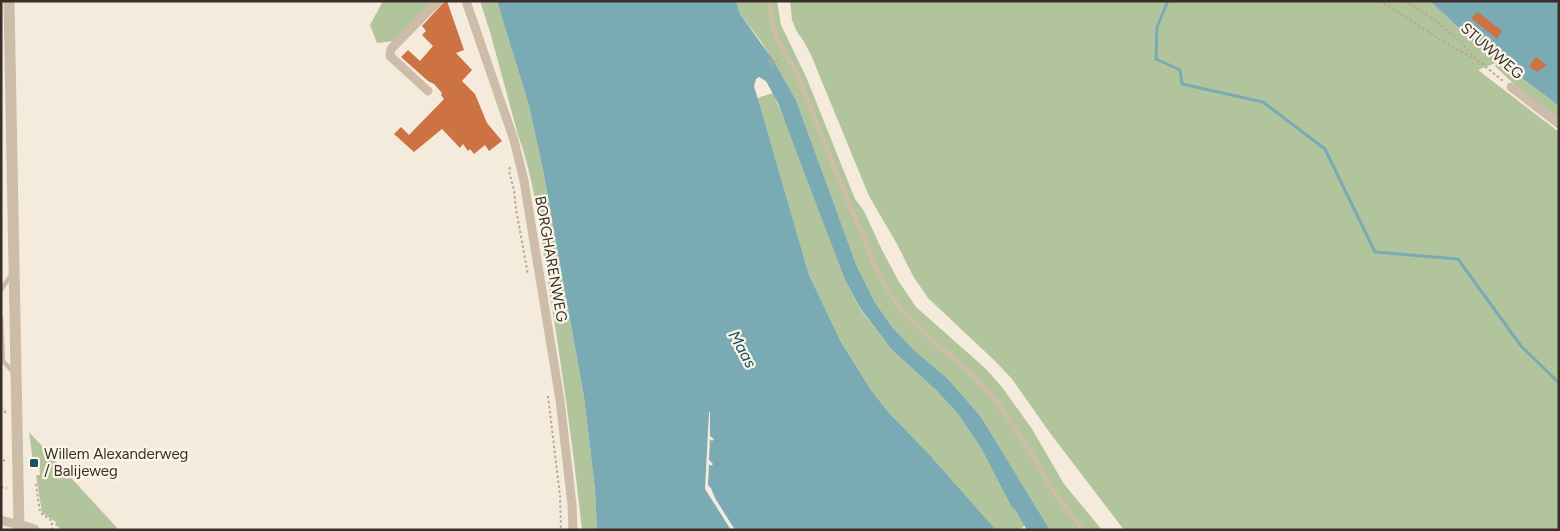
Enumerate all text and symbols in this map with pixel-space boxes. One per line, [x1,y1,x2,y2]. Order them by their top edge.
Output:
street label: STUWWEG [1457,19,1527,83]
street label: BORGHARENWEG [531,195,571,323]
water label: Maas [725,327,761,372]
place label: Willem Alexanderweg / Balijeweg [44,445,188,480]
marker: Willem Alexanderweg / Balijeweg [28,457,40,469]

